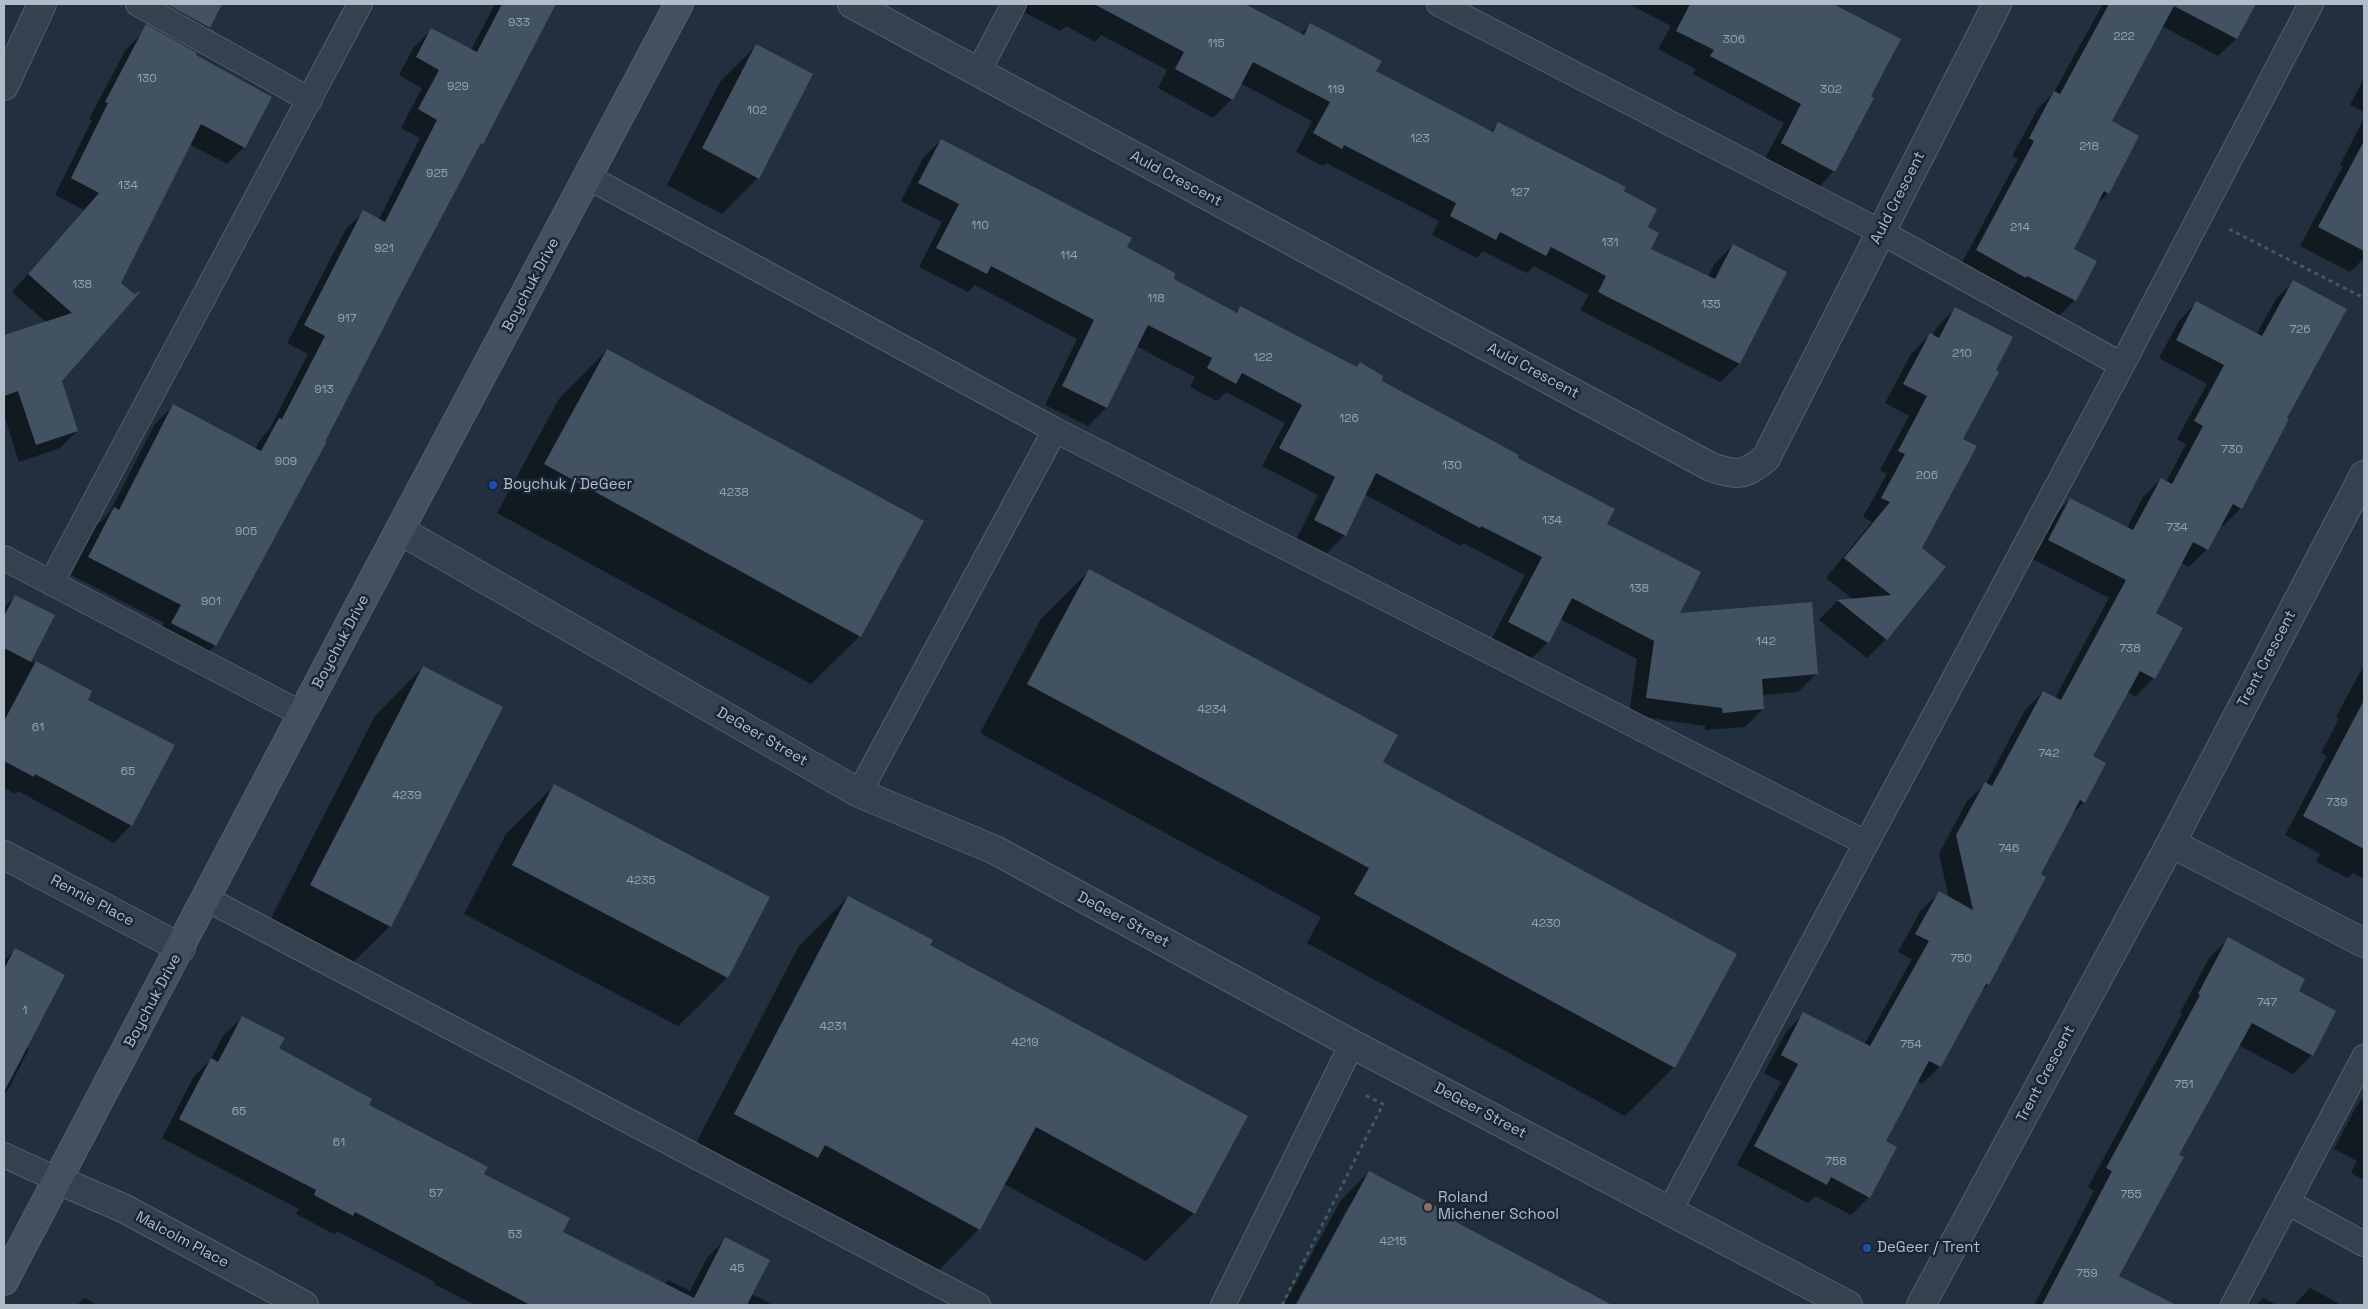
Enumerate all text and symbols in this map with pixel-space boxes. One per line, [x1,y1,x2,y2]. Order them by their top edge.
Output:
house number: 933 [508,16,530,30]
house number: 222 [2113,30,2135,44]
house number: 306 [1723,33,1745,47]
house number: 115 [1207,37,1225,51]
house number: 130 [137,72,157,86]
house number: 929 [447,80,469,94]
house number: 119 [1327,83,1345,97]
house number: 302 [1820,83,1842,97]
house number: 102 [747,104,767,118]
house number: 123 [1410,132,1430,146]
house number: 218 [2079,140,2099,154]
street label: Auld Crescent [1127,147,1225,211]
street label: Auld Crescent [1867,149,1929,247]
house number: 925 [426,167,448,181]
house number: 134 [118,179,138,193]
house number: 127 [1511,186,1529,200]
house number: 110 [971,219,989,233]
house number: 214 [2010,221,2030,235]
street label: Boychuk Drive [499,235,563,335]
house number: 131 [1601,236,1619,250]
house number: 921 [374,242,394,256]
house number: 114 [1060,249,1078,263]
house number: 138 [72,278,92,292]
house number: 118 [1147,292,1165,306]
house number: 135 [1701,298,1721,312]
house number: 917 [337,312,357,326]
house number: 726 [2289,323,2311,337]
street label: Auld Crescent [1484,339,1582,403]
house number: 210 [1952,347,1972,361]
house number: 122 [1253,351,1273,365]
house number: 913 [314,383,334,397]
house number: 126 [1339,412,1359,426]
house number: 730 [2221,443,2243,457]
house number: 909 [275,455,297,469]
house number: 130 [1442,459,1462,473]
house number: 206 [1916,469,1938,483]
place label: Boychuk / DeGeer [503,476,632,494]
marker: Boychuk / DeGeer [487,479,499,491]
house number: 4238 [719,486,749,500]
house number: 134 [1542,514,1562,528]
house number: 734 [2166,521,2188,535]
house number: 905 [235,525,257,539]
house number: 138 [1629,582,1649,596]
street label: Boychuk Drive [309,592,373,692]
house number: 901 [201,595,221,609]
street label: Trent Crescent [2234,607,2300,711]
house number: 142 [1756,635,1776,649]
house number: 738 [2119,642,2141,656]
house number: 4234 [1197,703,1227,717]
street label: DeGeer Street [713,704,811,770]
house number: 61 [32,721,44,735]
house number: 742 [2039,747,2059,761]
house number: 65 [121,765,135,779]
house number: 4239 [392,789,422,803]
house number: 739 [2326,796,2348,810]
house number: 746 [1999,842,2019,856]
street label: Rennie Place [47,871,137,931]
house number: 4235 [626,874,656,888]
street label: DeGeer Street [1074,888,1172,952]
house number: 4230 [1531,917,1561,931]
street label: Boychuk Drive [121,951,185,1051]
house number: 750 [1950,952,1972,966]
house number: 747 [2257,996,2277,1010]
house number: 1 [22,1004,28,1018]
house number: 4231 [820,1020,846,1034]
street label: Trent Crescent [2013,1022,2079,1126]
house number: 4219 [1011,1036,1039,1050]
house number: 754 [1900,1038,1922,1052]
house number: 751 [2175,1078,2193,1092]
street label: DeGeer Street [1431,1079,1529,1143]
house number: 65 [232,1105,246,1119]
house number: 61 [333,1136,345,1150]
house number: 758 [1825,1155,1847,1169]
house number: 57 [429,1187,443,1201]
house number: 755 [2120,1188,2142,1202]
place label: Roland Michener School [1438,1189,1559,1224]
marker: Roland Michener School [1422,1201,1434,1213]
street label: Malcolm Place [132,1208,232,1272]
house number: 53 [508,1228,522,1242]
house number: 4215 [1380,1235,1406,1249]
place label: DeGeer / Trent [1877,1239,1980,1257]
marker: DeGeer / Trent [1861,1242,1873,1254]
house number: 45 [730,1262,744,1276]
house number: 759 [2076,1267,2098,1281]

